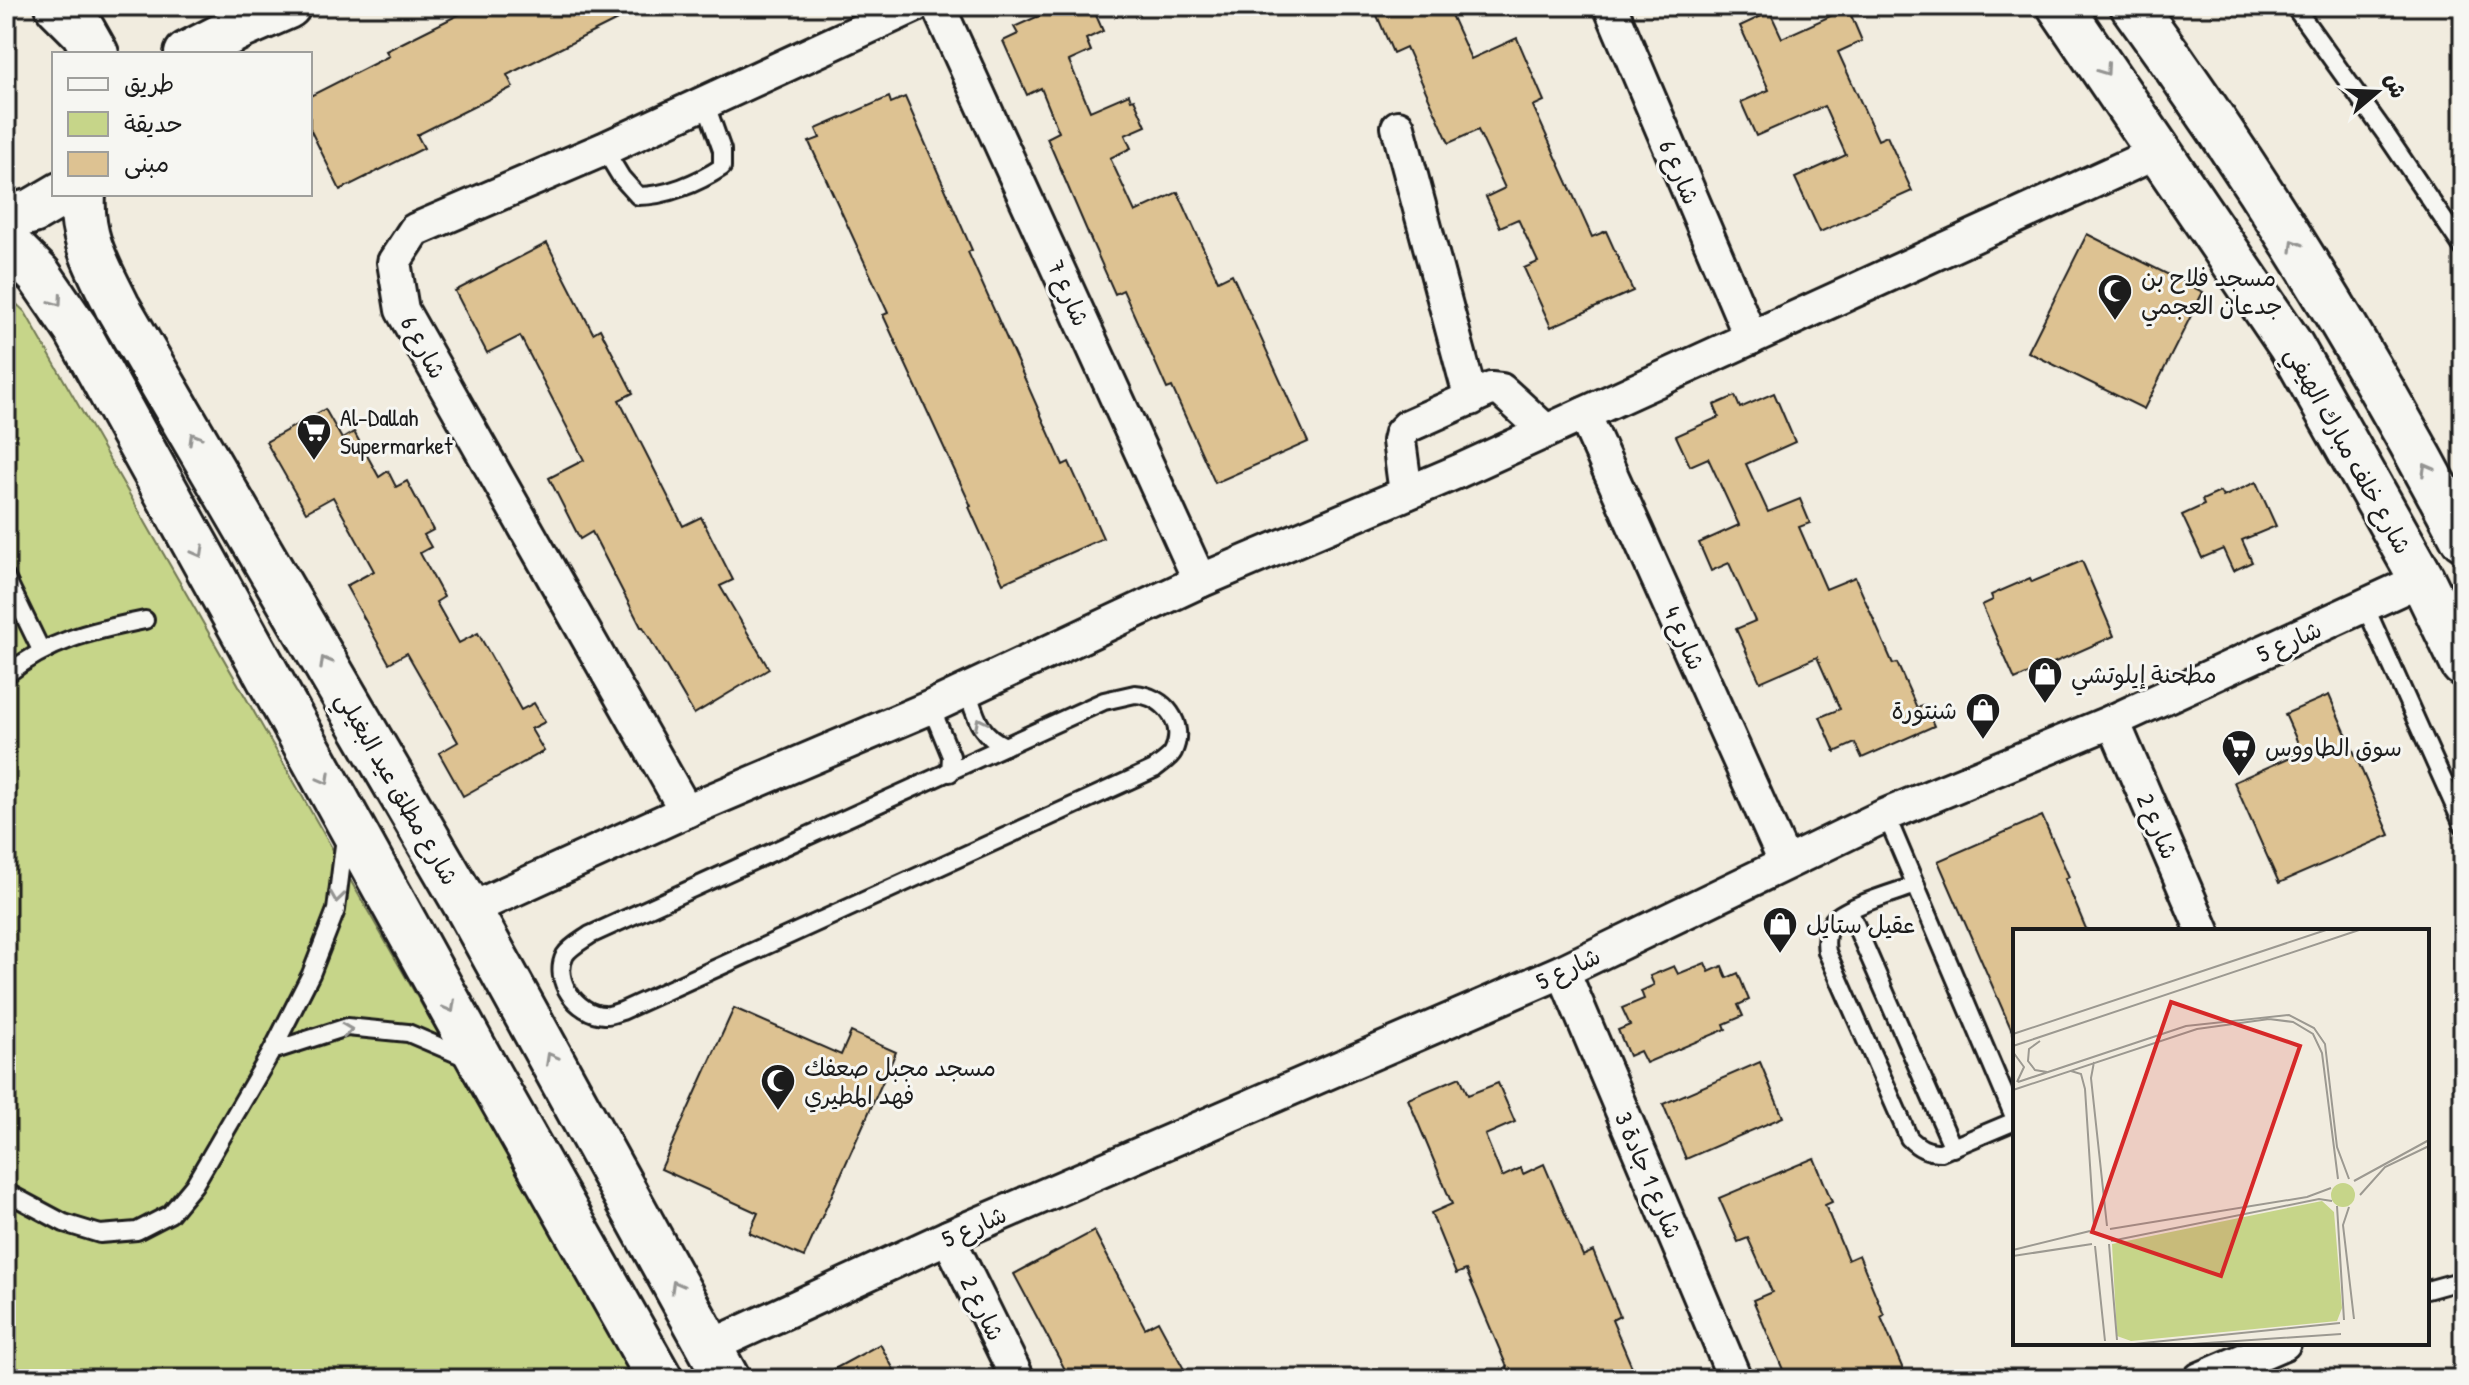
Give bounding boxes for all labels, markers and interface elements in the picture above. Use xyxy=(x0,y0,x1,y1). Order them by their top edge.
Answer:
legend xyxy=(52,52,312,196)
north arrow xyxy=(2337,52,2417,132)
one-way arrow xyxy=(2095,61,2110,75)
text: طريق xyxy=(124,67,174,99)
text: ش xyxy=(2378,69,2414,102)
text: حديقة xyxy=(124,107,183,139)
street label: شارع 6 xyxy=(1650,135,1708,210)
text: مبنى xyxy=(124,147,169,179)
one-way arrow xyxy=(2290,239,2305,254)
street label: شارع 7 xyxy=(1038,255,1098,332)
place label: مسجد فلاح بن جدعان العجمي xyxy=(2141,261,2283,327)
mosque icon: مسجد فلاح بن جدعان العجمي xyxy=(2096,272,2134,322)
one-way arrow xyxy=(47,293,62,307)
street label: شارع 6 xyxy=(392,310,454,385)
street label: شارع خلف مبارك الهيفي xyxy=(2273,341,2419,562)
place label: Al-Dallah Supermarket xyxy=(340,401,453,461)
supermarket icon: Al-Dallah Supermarket xyxy=(295,412,333,462)
one-way arrow xyxy=(188,432,204,446)
one-way arrow xyxy=(2421,463,2436,477)
one-way arrow xyxy=(189,543,205,557)
street label: شارع 4 xyxy=(1655,601,1713,676)
street label: شارع 5 xyxy=(2252,613,2327,671)
shop icon: مطحنة إيلوتشي xyxy=(2026,655,2064,705)
one-way arrow xyxy=(319,656,335,671)
place label: مطحنة إيلوتشي xyxy=(2071,658,2217,696)
street label: شارع مطلق عيد البغيلي xyxy=(324,685,466,894)
shop icon: شنتورة xyxy=(1964,691,2002,741)
place label: شنتورة xyxy=(1891,694,1957,726)
one-way arrow xyxy=(975,717,990,731)
supermarket icon: سوق الطاووس xyxy=(2220,728,2258,778)
place label: سوق الطاووس xyxy=(2265,731,2402,763)
one-way arrow xyxy=(315,771,330,785)
street label: شارع 2 xyxy=(2128,788,2186,865)
one-way arrow xyxy=(329,890,346,904)
shop icon: عقيل ستايل xyxy=(1761,905,1799,955)
place label: عقيل ستايل xyxy=(1806,908,1916,940)
inset map xyxy=(2013,929,2429,1345)
street label: شارع 5 xyxy=(1531,939,1606,999)
one-way arrow xyxy=(440,998,456,1012)
one-way arrow xyxy=(340,1022,353,1039)
place label: مسجد مجبل صعفك فهد المطيري xyxy=(804,1051,996,1113)
one-way arrow xyxy=(545,1052,560,1067)
mosque icon: مسجد مجبل صعفك فهد المطيري xyxy=(759,1062,797,1112)
street label: شارع 1 جادة 3 xyxy=(1606,1107,1690,1244)
street label: شارع 5 xyxy=(937,1198,1012,1256)
street label: شارع 2 xyxy=(952,1270,1012,1347)
one-way arrow xyxy=(670,1280,686,1295)

